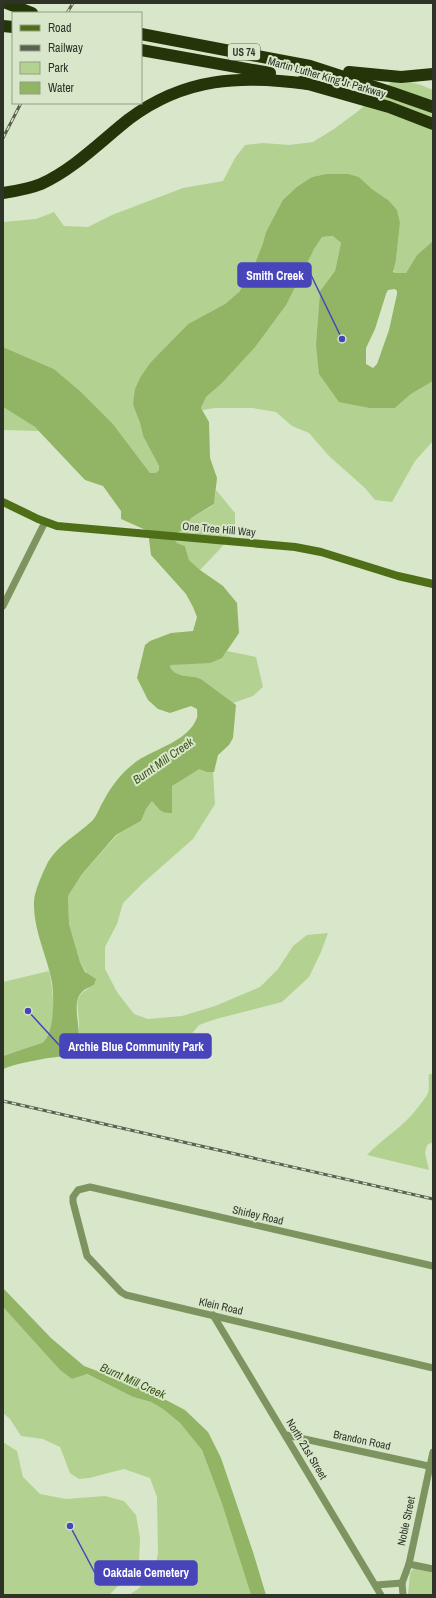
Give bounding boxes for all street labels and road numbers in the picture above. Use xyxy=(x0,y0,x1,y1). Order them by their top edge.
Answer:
road number: US 74 xyxy=(228,44,260,60)
street label: Martin Luther King Jr Parkway xyxy=(267,53,388,101)
street label: One Tree Hill Way xyxy=(182,519,257,539)
street label: Shirley Road xyxy=(231,1202,285,1228)
street label: Klein Road xyxy=(198,1294,244,1318)
street label: North 21st Street xyxy=(283,1416,331,1482)
street label: Brandon Road xyxy=(332,1427,392,1453)
street label: Noble Street xyxy=(394,1495,418,1547)

